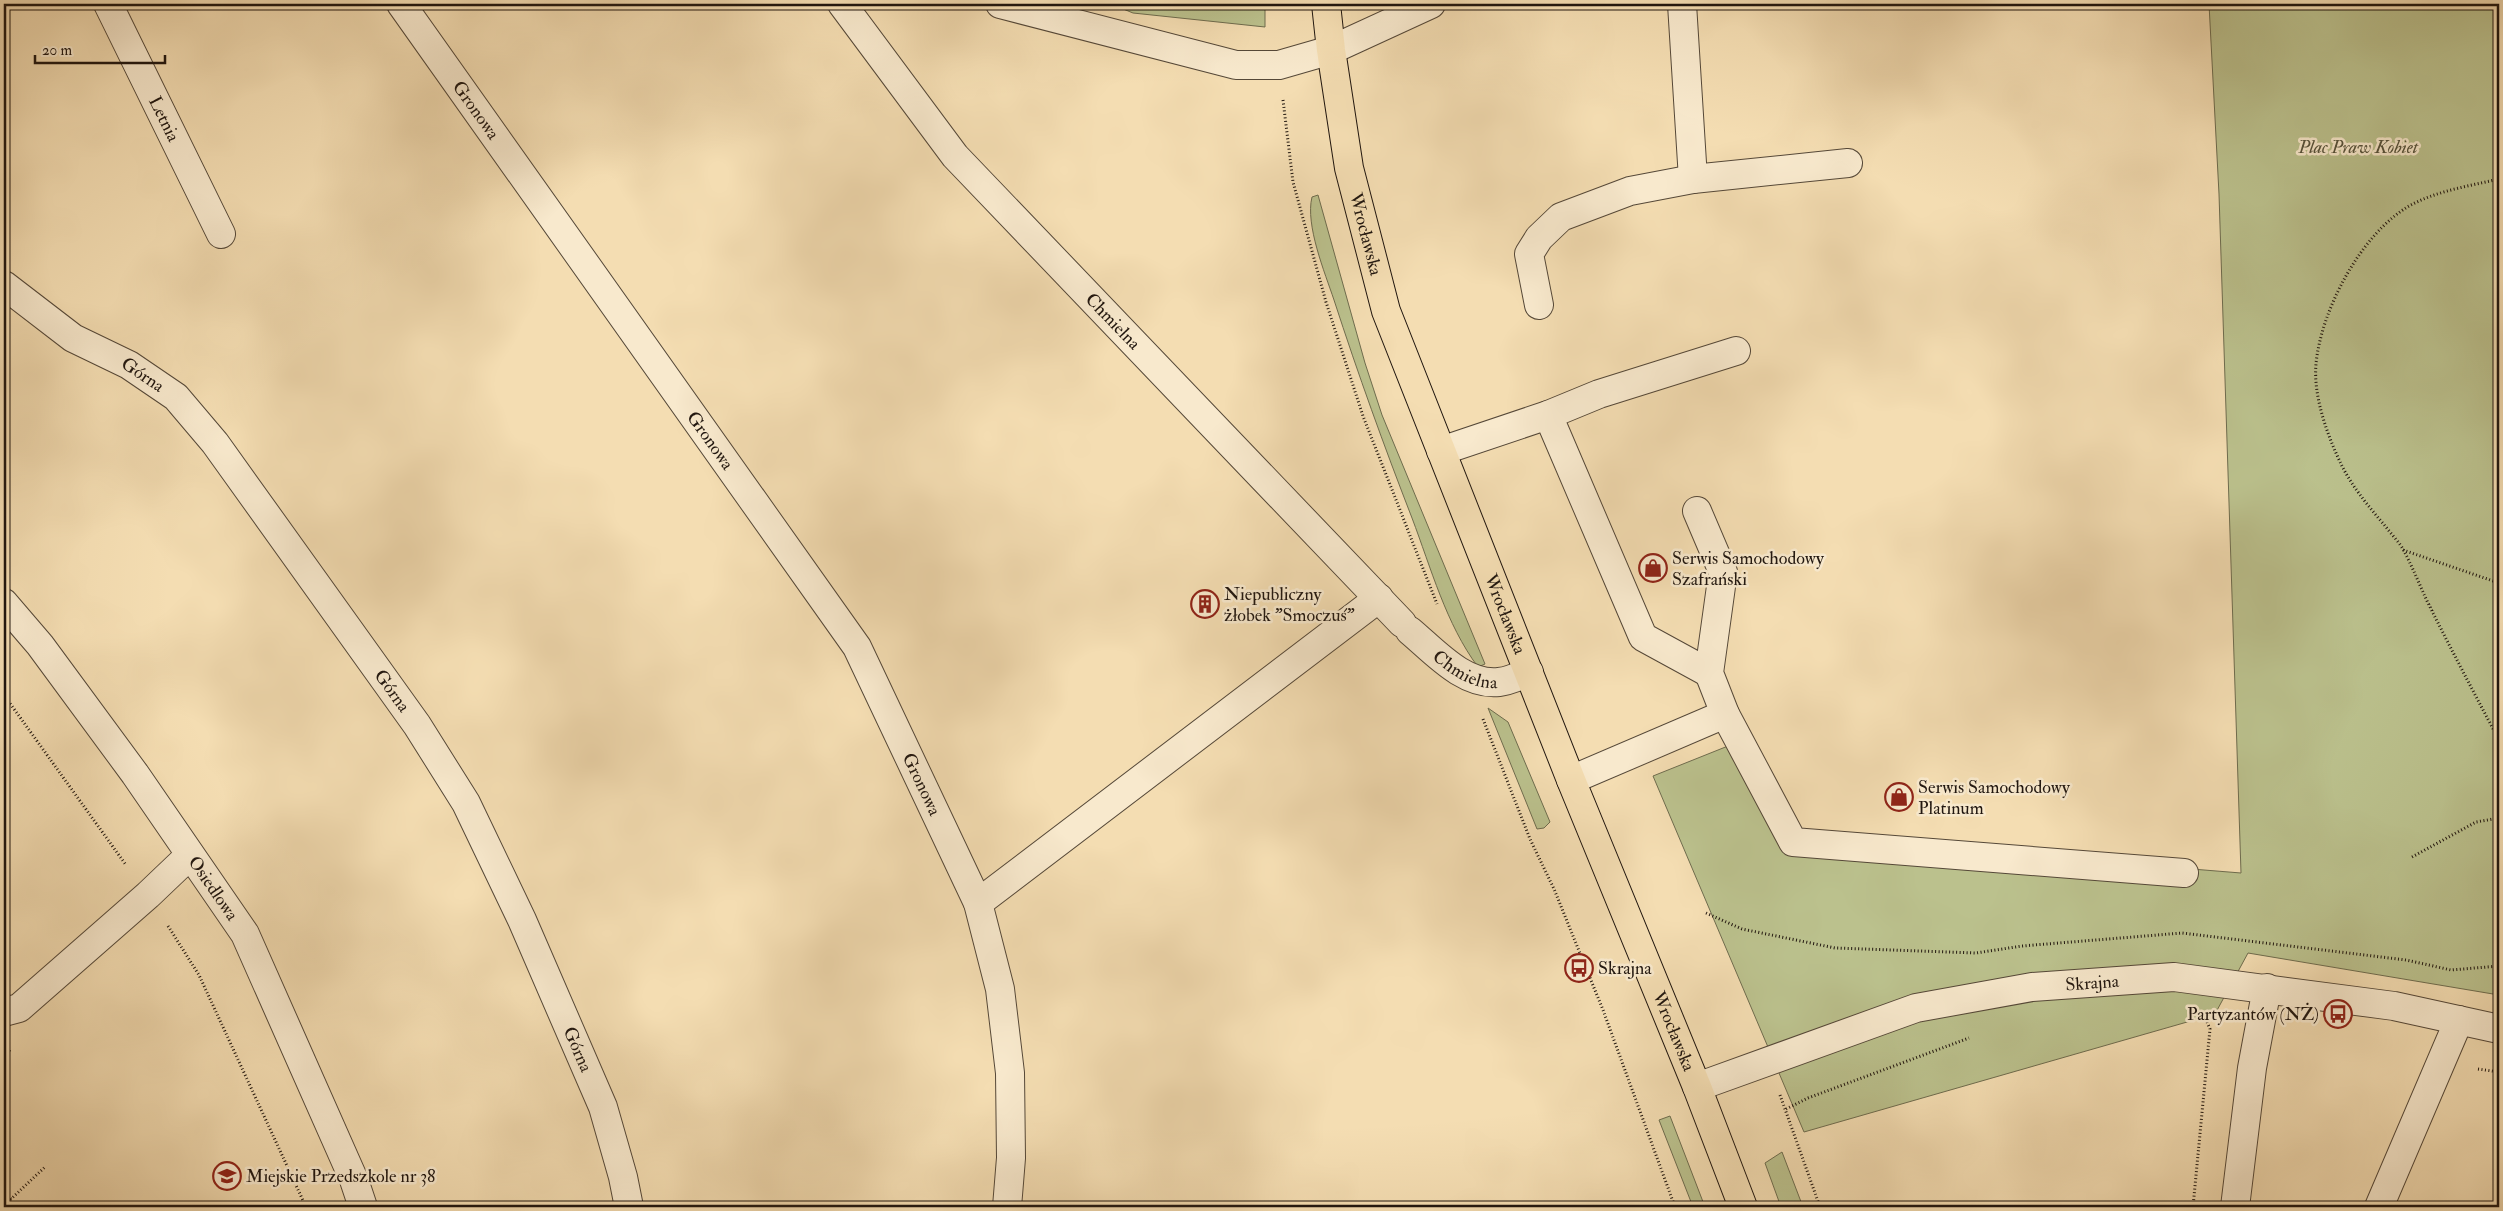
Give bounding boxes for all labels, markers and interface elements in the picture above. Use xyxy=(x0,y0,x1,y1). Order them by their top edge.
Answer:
scale bar xyxy=(35,32,165,64)
text: 20 m xyxy=(42,41,72,60)
street label: Gronowa xyxy=(447,76,505,145)
street label: Letnia xyxy=(143,93,185,146)
park label: Plac Praw Kobiet xyxy=(2297,136,2419,159)
street label: Wrocławska xyxy=(1344,190,1387,279)
street label: Chmielna xyxy=(1080,288,1146,355)
street label: Górna xyxy=(117,352,169,398)
street label: Gronowa xyxy=(681,407,739,475)
place label: Serwis Samochodowy Szafrański xyxy=(1672,547,1825,591)
shop icon: Serwis Samochodowy Szafrański xyxy=(1638,553,1668,583)
street label: Wrocławska xyxy=(1478,570,1531,658)
place label: Niepubliczny żłobek "Smoczuś" xyxy=(1224,583,1355,627)
building icon: Niepubliczny żłobek "Smoczuś" xyxy=(1190,589,1220,619)
street label: Chmielna xyxy=(1428,645,1498,694)
street label: Górna xyxy=(369,665,415,717)
street label: Gronowa xyxy=(897,749,946,820)
place label: Serwis Samochodowy Platinum xyxy=(1918,776,2071,820)
shop icon: Serwis Samochodowy Platinum xyxy=(1884,782,1914,812)
street label: Osiedlowa xyxy=(183,852,244,926)
bus stop icon: Skrajna xyxy=(1564,953,1594,983)
place label: Skrajna xyxy=(1598,957,1652,980)
street label: Skrajna xyxy=(2065,970,2120,997)
street label: Wrocławska xyxy=(1647,987,1700,1075)
bus stop icon: Partyzantów (NŻ) xyxy=(2323,999,2353,1029)
place label: Partyzantów (NŻ) xyxy=(2187,1002,2319,1026)
street label: Górna xyxy=(558,1023,598,1076)
school or university icon: Miejskie Przedszkole nr 38 xyxy=(212,1161,242,1191)
place label: Miejskie Przedszkole nr 38 xyxy=(246,1165,436,1188)

